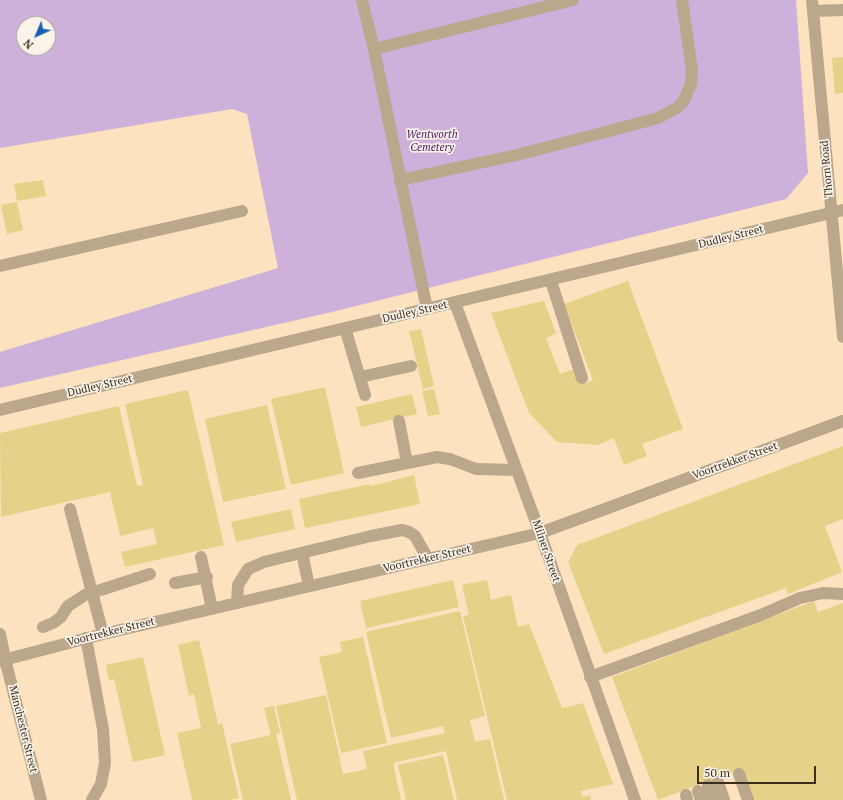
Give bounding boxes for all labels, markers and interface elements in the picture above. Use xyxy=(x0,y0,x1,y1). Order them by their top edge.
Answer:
north arrow xyxy=(16,16,56,56)
text: N xyxy=(20,36,36,52)
park label: Wentworth Cemetery xyxy=(406,128,458,154)
street label: Thorn Road xyxy=(818,140,836,198)
street label: Dudley Street xyxy=(697,223,765,251)
street label: Dudley Street xyxy=(381,298,449,326)
street label: Dudley Street xyxy=(66,372,134,400)
street label: Voortrekker Street xyxy=(691,439,779,483)
street label: Milner Street xyxy=(529,518,563,584)
street label: Voortrekker Street xyxy=(382,542,472,576)
street label: Voortrekker Street xyxy=(66,615,156,649)
street label: Manchester Street xyxy=(6,684,40,774)
scale bar xyxy=(699,758,818,784)
text: 50 m xyxy=(704,765,730,780)

